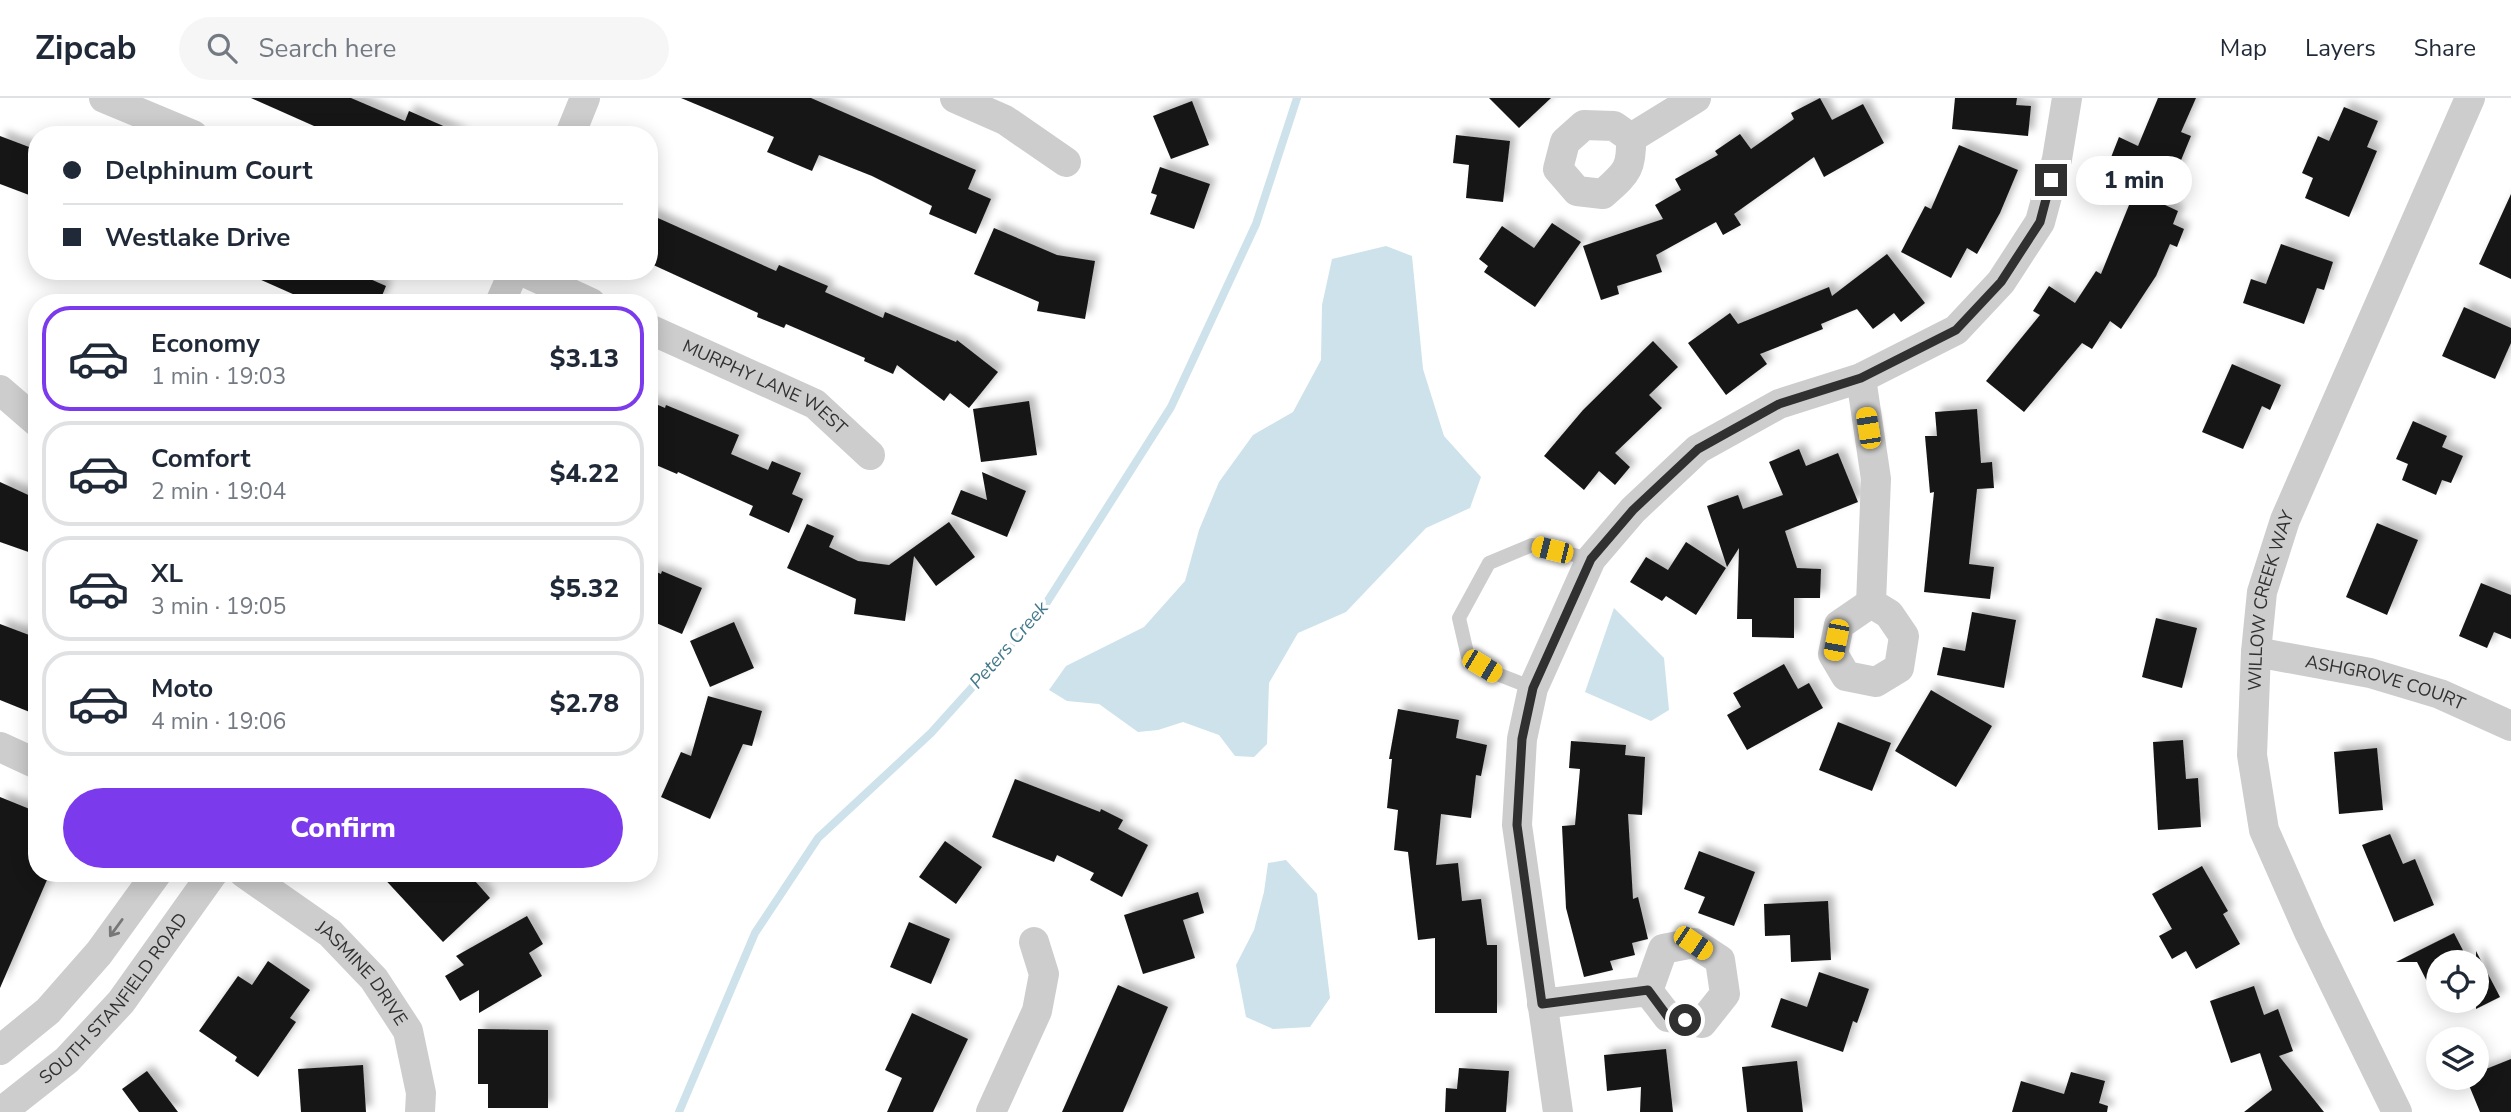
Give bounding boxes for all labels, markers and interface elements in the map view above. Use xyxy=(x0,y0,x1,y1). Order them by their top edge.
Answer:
search box xyxy=(179,17,669,80)
text: Zipcab xyxy=(35,26,137,71)
icon: search xyxy=(203,29,241,67)
text: Search here xyxy=(259,31,396,66)
text: Map xyxy=(2220,32,2267,64)
text: Layers xyxy=(2305,32,2376,64)
text: Share xyxy=(2414,32,2476,64)
text: Delphinum Court xyxy=(105,153,312,188)
callout: 1 min xyxy=(2076,155,2191,204)
route end xyxy=(2035,164,2067,196)
text: 1 min xyxy=(2104,165,2164,196)
text: Westlake Drive xyxy=(105,220,290,255)
text: Economy xyxy=(151,326,260,361)
icon: car xyxy=(67,327,130,390)
street label: MURPHY LANE WEST xyxy=(679,334,852,440)
text: $3.13 xyxy=(550,341,619,376)
text: 1 min · 19:03 xyxy=(151,361,286,392)
car xyxy=(1855,406,1882,450)
text: Comfort xyxy=(151,441,251,476)
icon: car xyxy=(67,442,130,505)
text: $4.22 xyxy=(550,456,619,491)
text: 2 min · 19:04 xyxy=(151,476,286,507)
street label: WILLOW CREEK WAY xyxy=(2243,507,2300,691)
car xyxy=(1530,535,1575,565)
text: XL xyxy=(151,556,183,591)
icon: car xyxy=(67,557,130,620)
text: $5.32 xyxy=(550,571,619,606)
text: 3 min · 19:05 xyxy=(151,591,286,622)
water label: Peters Creek xyxy=(964,595,1055,694)
car xyxy=(1822,617,1851,663)
car xyxy=(1459,646,1506,686)
street label: ASHGROVE COURT xyxy=(2303,649,2469,716)
text: Moto xyxy=(151,671,213,706)
icon: car xyxy=(67,672,130,735)
text: $2.78 xyxy=(550,686,619,721)
text: 4 min · 19:06 xyxy=(151,706,286,737)
button: Confirm xyxy=(63,788,623,868)
street label: SOUTH STANFIELD ROAD xyxy=(34,908,193,1089)
street label: JASMINE DRIVE xyxy=(310,914,413,1030)
one-way arrow xyxy=(109,919,124,937)
car xyxy=(1670,923,1717,963)
map controls xyxy=(2426,950,2489,1090)
button: locate xyxy=(2426,950,2489,1013)
route start xyxy=(1669,1004,1701,1036)
button: layers xyxy=(2426,1027,2489,1090)

